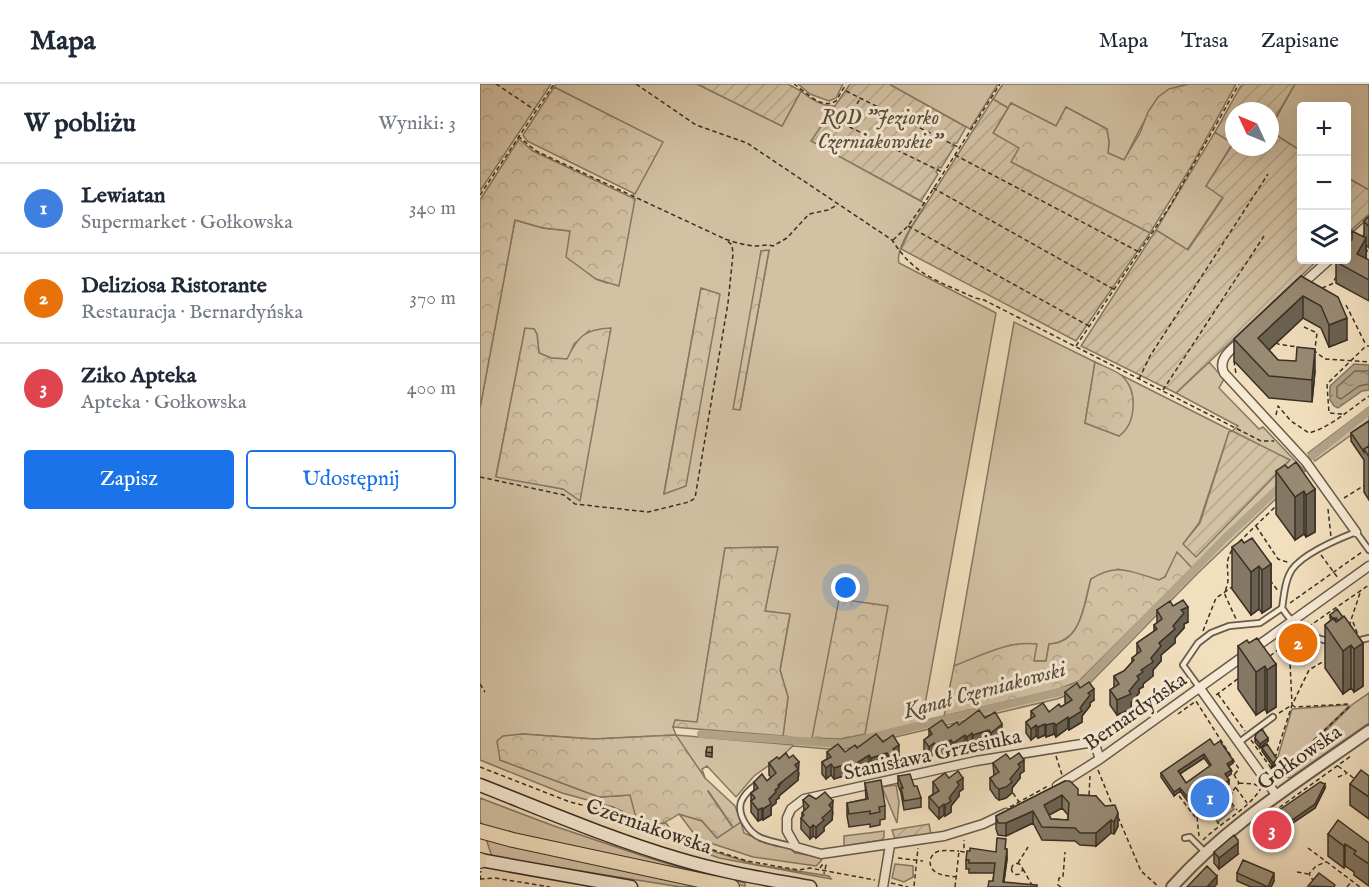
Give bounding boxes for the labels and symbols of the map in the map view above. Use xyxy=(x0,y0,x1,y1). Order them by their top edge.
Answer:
north arrow xyxy=(1225,102,1279,156)
park label: ROD "Jeziorko Czerniakowskie" xyxy=(818,105,945,156)
your location xyxy=(831,573,860,602)
pin: 2 xyxy=(1278,620,1318,666)
water label: Kanał Czerniakowski xyxy=(899,655,1070,726)
street label: Bernardyńska xyxy=(1079,666,1193,758)
street label: Gołkowska xyxy=(1252,719,1348,797)
street label: Stanisława Grzesiuka xyxy=(841,723,1025,787)
pin: 1 xyxy=(1190,776,1230,820)
street label: Czerniakowska xyxy=(582,793,716,862)
pin: 3 xyxy=(1252,808,1292,852)

